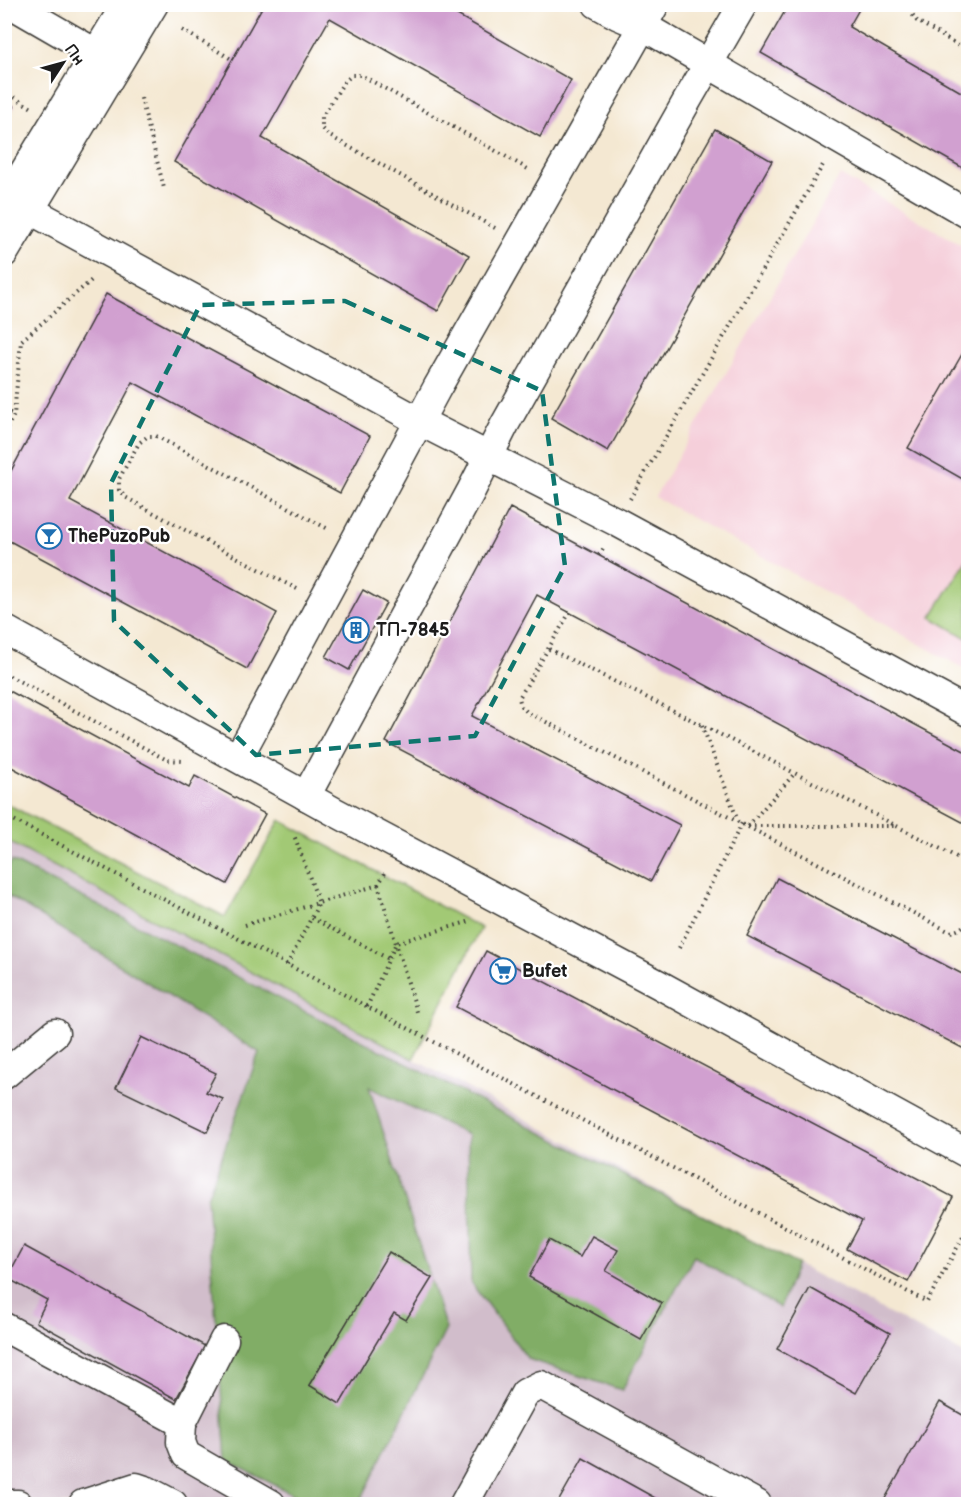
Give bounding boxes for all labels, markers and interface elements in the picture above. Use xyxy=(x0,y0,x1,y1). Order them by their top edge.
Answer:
north arrow xyxy=(33,33,93,93)
text: Пн xyxy=(60,41,88,69)
bar icon: ThePuzoPub xyxy=(34,521,64,551)
place label: ThePuzoPub xyxy=(68,526,171,547)
building icon: ТП-7845 xyxy=(341,615,371,645)
place label: ТП-7845 xyxy=(376,620,449,641)
supermarket icon: Bufet xyxy=(488,956,518,986)
place label: Bufet xyxy=(522,961,567,982)

